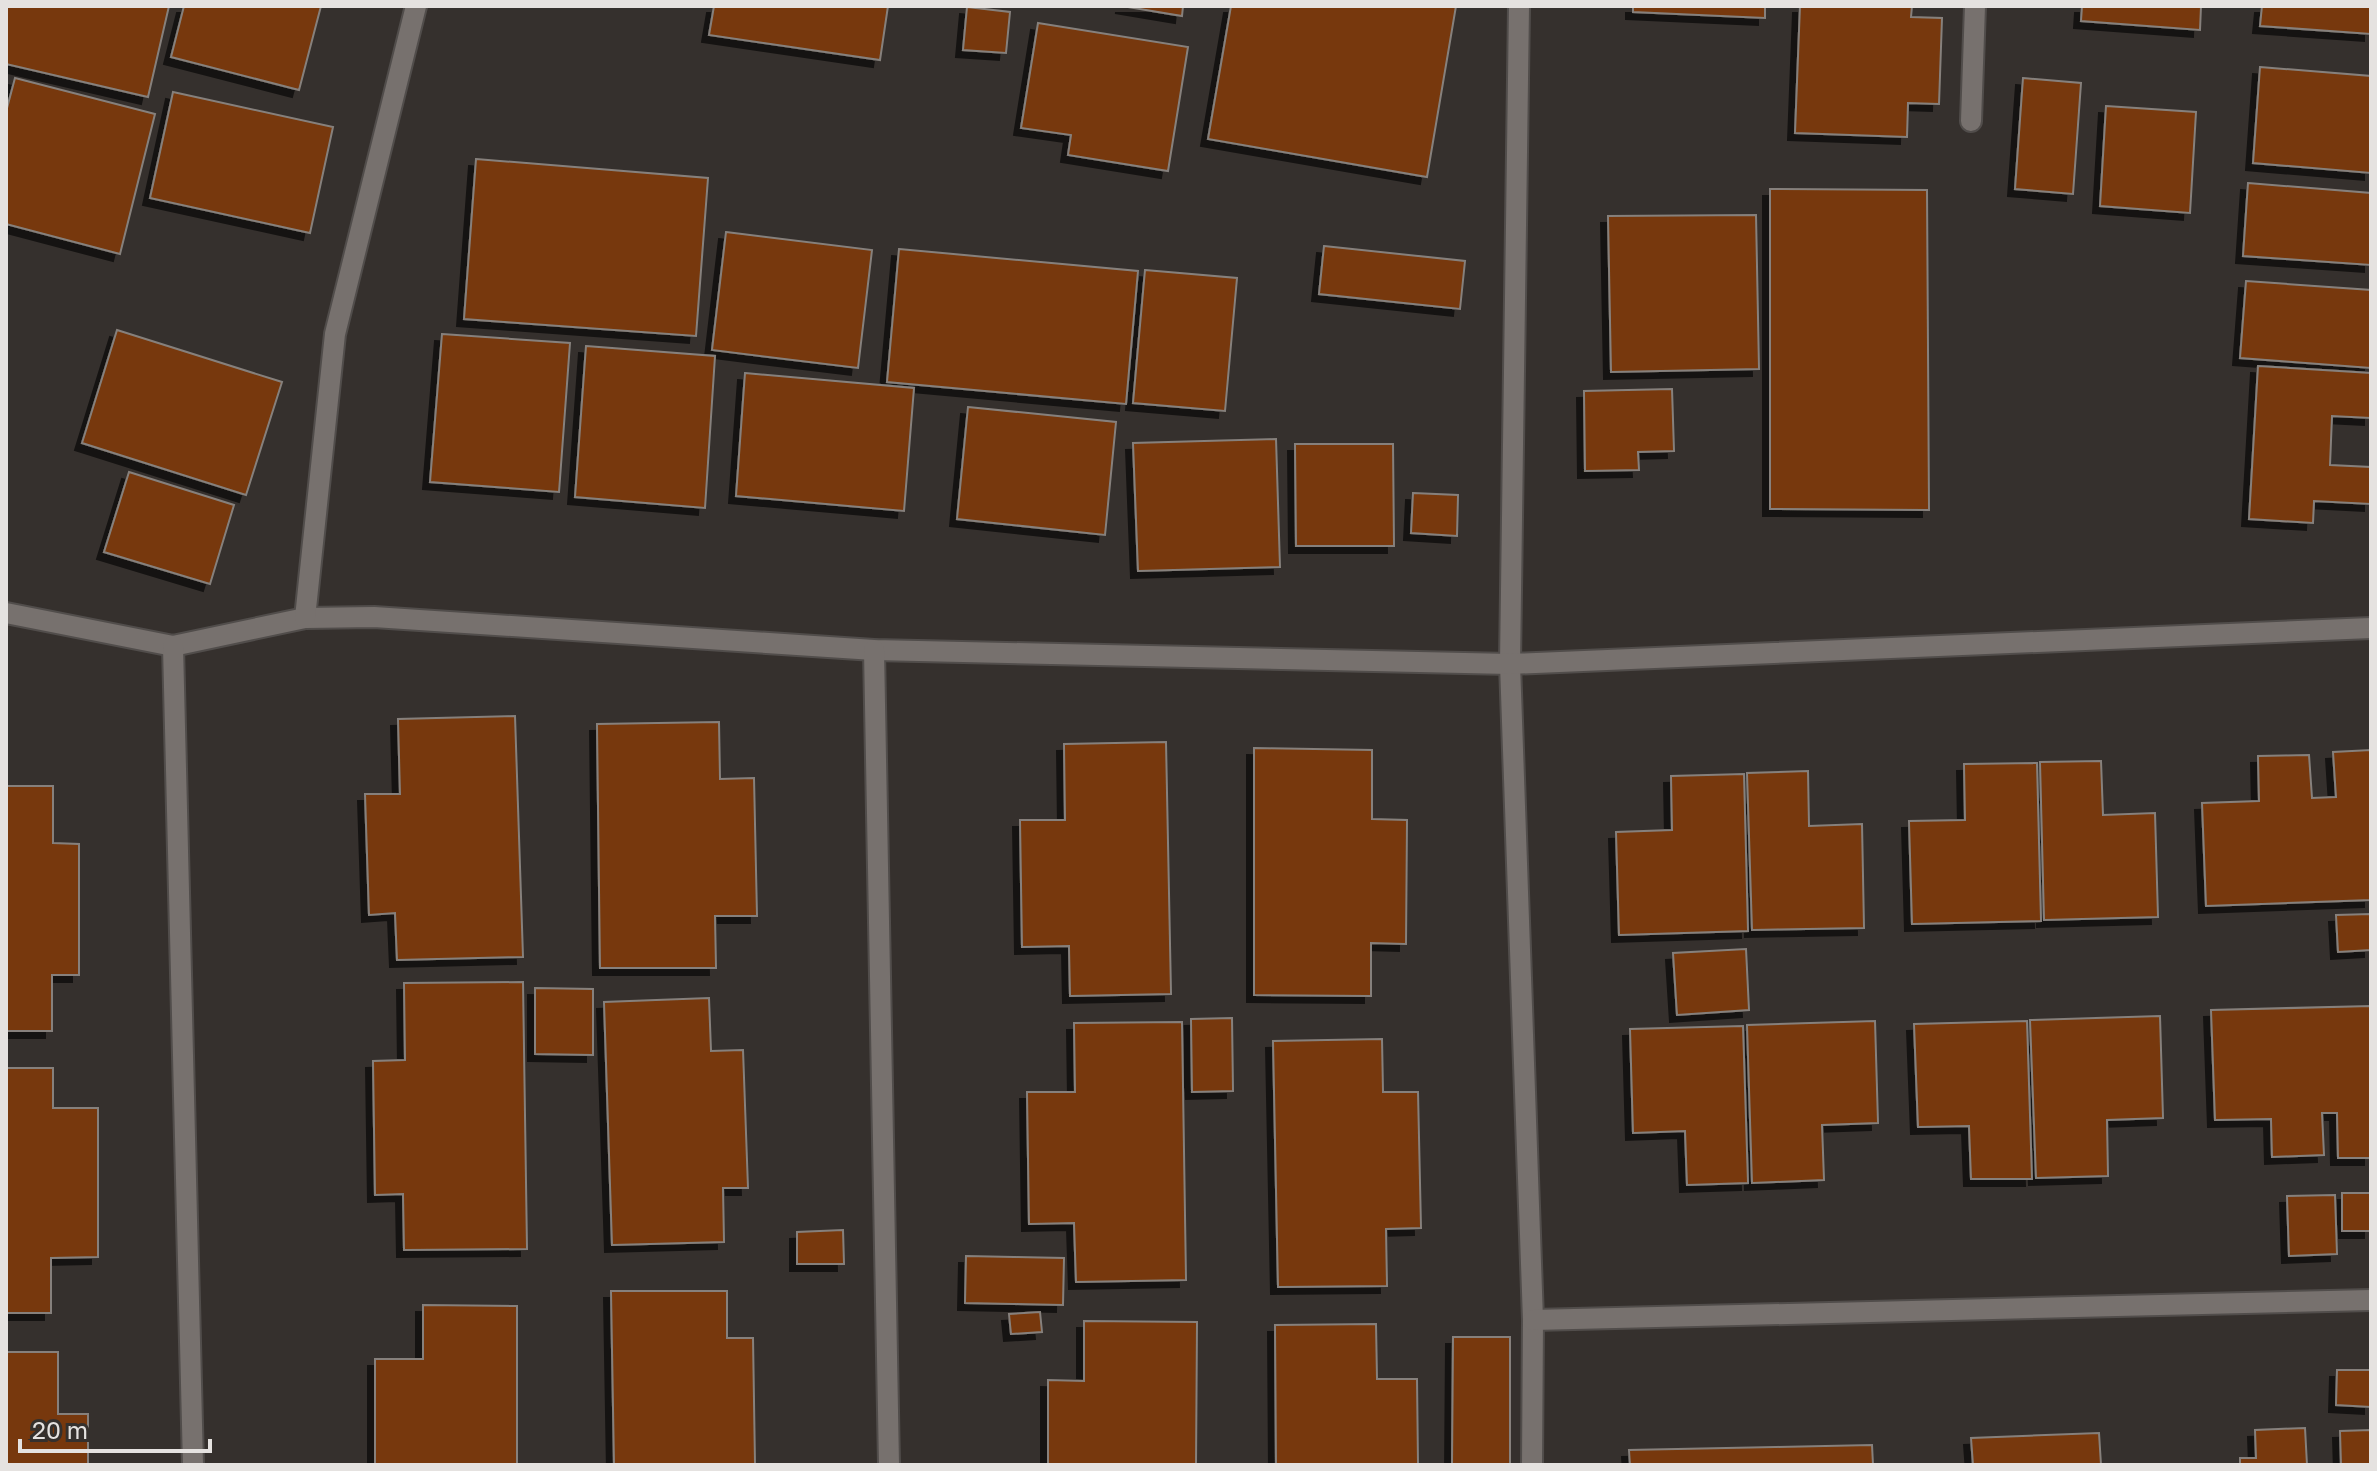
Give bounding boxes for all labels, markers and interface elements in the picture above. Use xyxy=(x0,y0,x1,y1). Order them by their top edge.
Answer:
scale bar xyxy=(20,1403,210,1453)
text: 20 m xyxy=(32,1415,88,1444)

